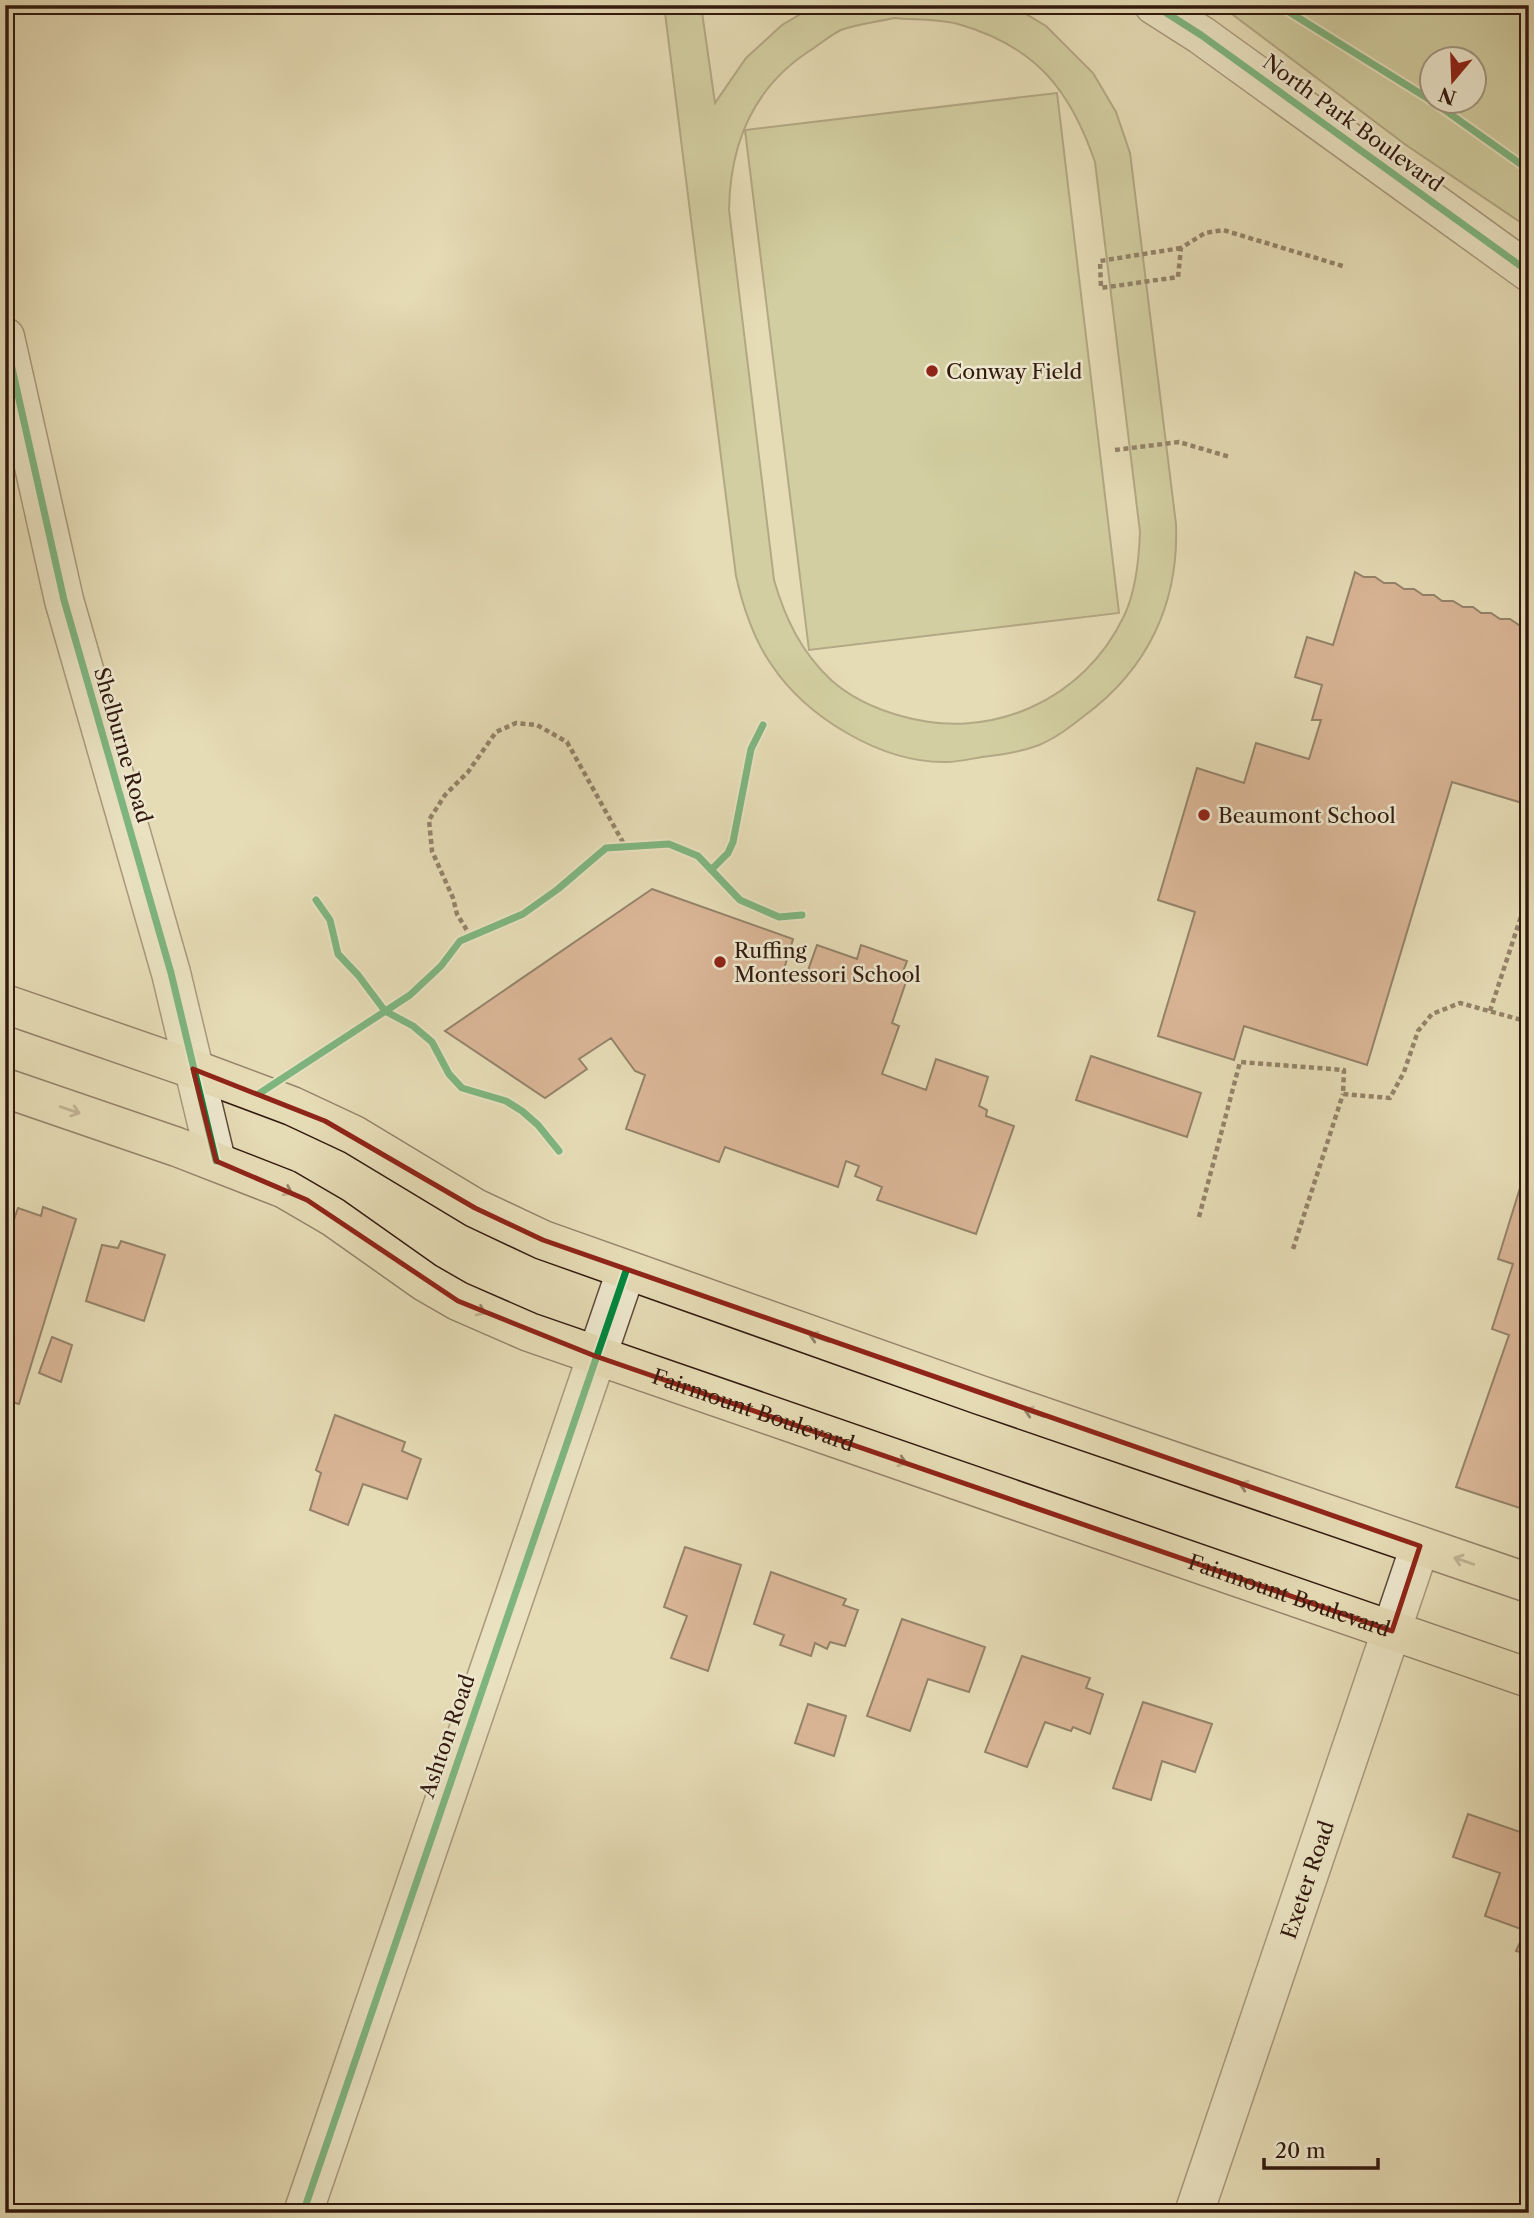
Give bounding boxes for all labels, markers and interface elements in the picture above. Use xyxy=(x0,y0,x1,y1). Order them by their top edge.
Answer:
north arrow xyxy=(1418,46,1488,116)
street label: North Park Boulevard xyxy=(1258,49,1448,197)
place label: Conway Field xyxy=(946,359,1083,384)
marker: Conway Field xyxy=(924,363,940,379)
street label: Shelburne Road xyxy=(89,664,157,826)
place label: Beaumont School xyxy=(1218,803,1396,828)
marker: Beaumont School xyxy=(1196,807,1212,823)
place label: Ruffing Montessori School xyxy=(734,938,921,987)
marker: Ruffing Montessori School xyxy=(712,954,728,970)
one-way arrow xyxy=(58,1105,80,1117)
one-way arrow xyxy=(272,1182,293,1196)
one-way arrow xyxy=(465,1303,486,1316)
one-way arrow xyxy=(809,1331,831,1343)
street label: Fairmount Boulevard xyxy=(649,1363,858,1456)
one-way arrow xyxy=(1023,1406,1045,1419)
one-way arrow xyxy=(886,1455,908,1467)
one-way arrow xyxy=(1239,1480,1261,1492)
street label: Fairmount Boulevard xyxy=(1185,1549,1394,1642)
one-way arrow xyxy=(1454,1554,1476,1566)
street label: Ashton Road xyxy=(414,1671,480,1802)
street label: Exeter Road xyxy=(1275,1817,1339,1942)
scale bar xyxy=(1264,2127,1378,2171)
text: 20 m xyxy=(1275,2138,1326,2163)

